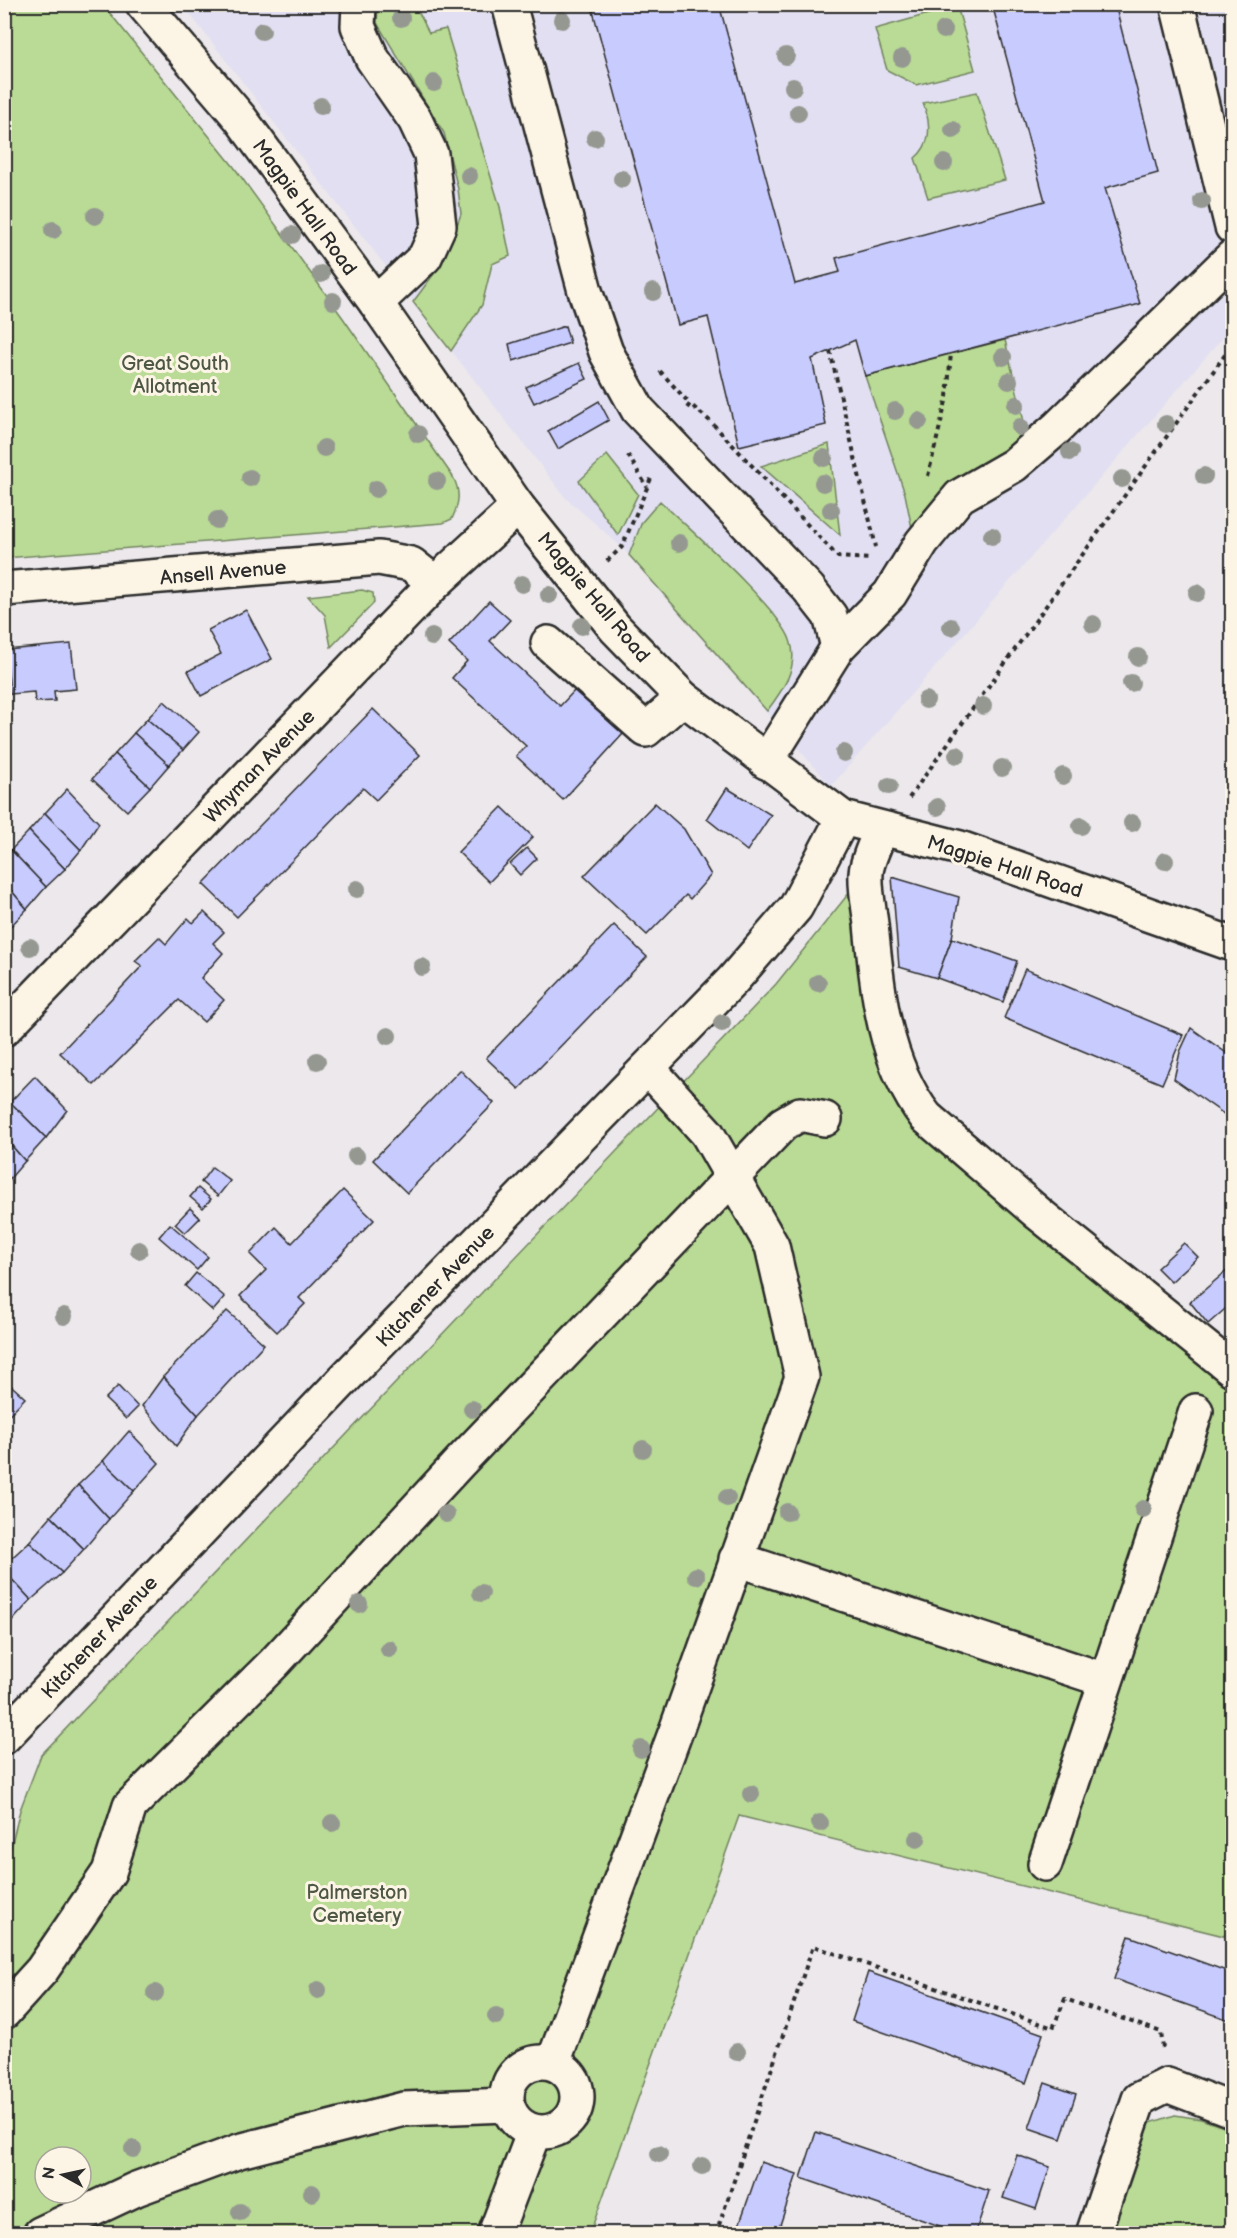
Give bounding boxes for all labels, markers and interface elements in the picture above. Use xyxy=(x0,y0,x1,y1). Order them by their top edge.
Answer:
street label: Magpie Hall Road xyxy=(247,135,362,280)
park label: Great South Allotment xyxy=(121,352,229,399)
street label: Magpie Hall Road xyxy=(532,528,655,668)
street label: Ansell Avenue xyxy=(159,556,287,590)
street label: Whyman Avenue xyxy=(199,705,320,829)
street label: Magpie Hall Road xyxy=(924,830,1086,903)
street label: Kitchener Avenue xyxy=(372,1221,500,1352)
street label: Kitchener Avenue xyxy=(37,1571,163,1704)
park label: Palmerston Cemetery xyxy=(306,1881,408,1928)
north arrow xyxy=(33,2145,93,2205)
text: N xyxy=(39,2166,60,2180)

